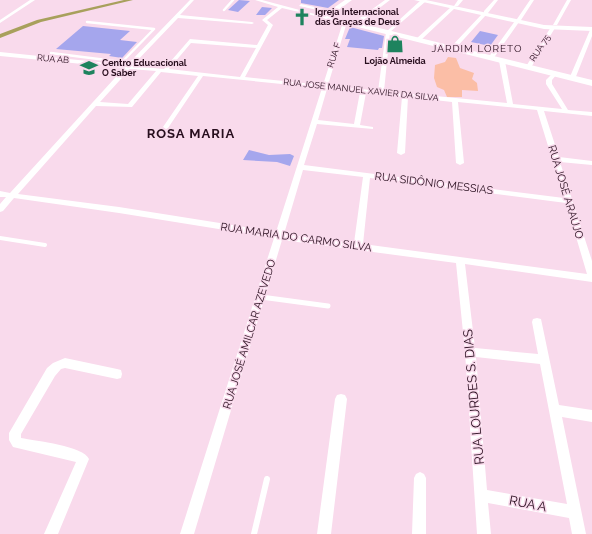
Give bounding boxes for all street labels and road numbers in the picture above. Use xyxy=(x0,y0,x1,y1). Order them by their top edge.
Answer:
street label: RUA 75 xyxy=(528,33,552,63)
street label: RUA F xyxy=(325,41,343,69)
street label: RUA AB xyxy=(36,53,70,65)
street label: RUA JOSE MANUEL XAVIER DA SILVA xyxy=(283,77,439,103)
street label: RUA JOSÉ ARAÚJO xyxy=(545,143,587,241)
street label: RUA SIDÔNIO MESSIAS xyxy=(374,169,494,197)
street label: RUA MARIA DO CARMO SILVA xyxy=(219,220,373,255)
street label: RUA JOSÉ AMILCAR AZEVEDO xyxy=(220,257,278,411)
street label: RUA LOURDES S. DIAS xyxy=(460,328,487,465)
street label: RUA A xyxy=(508,493,548,515)

